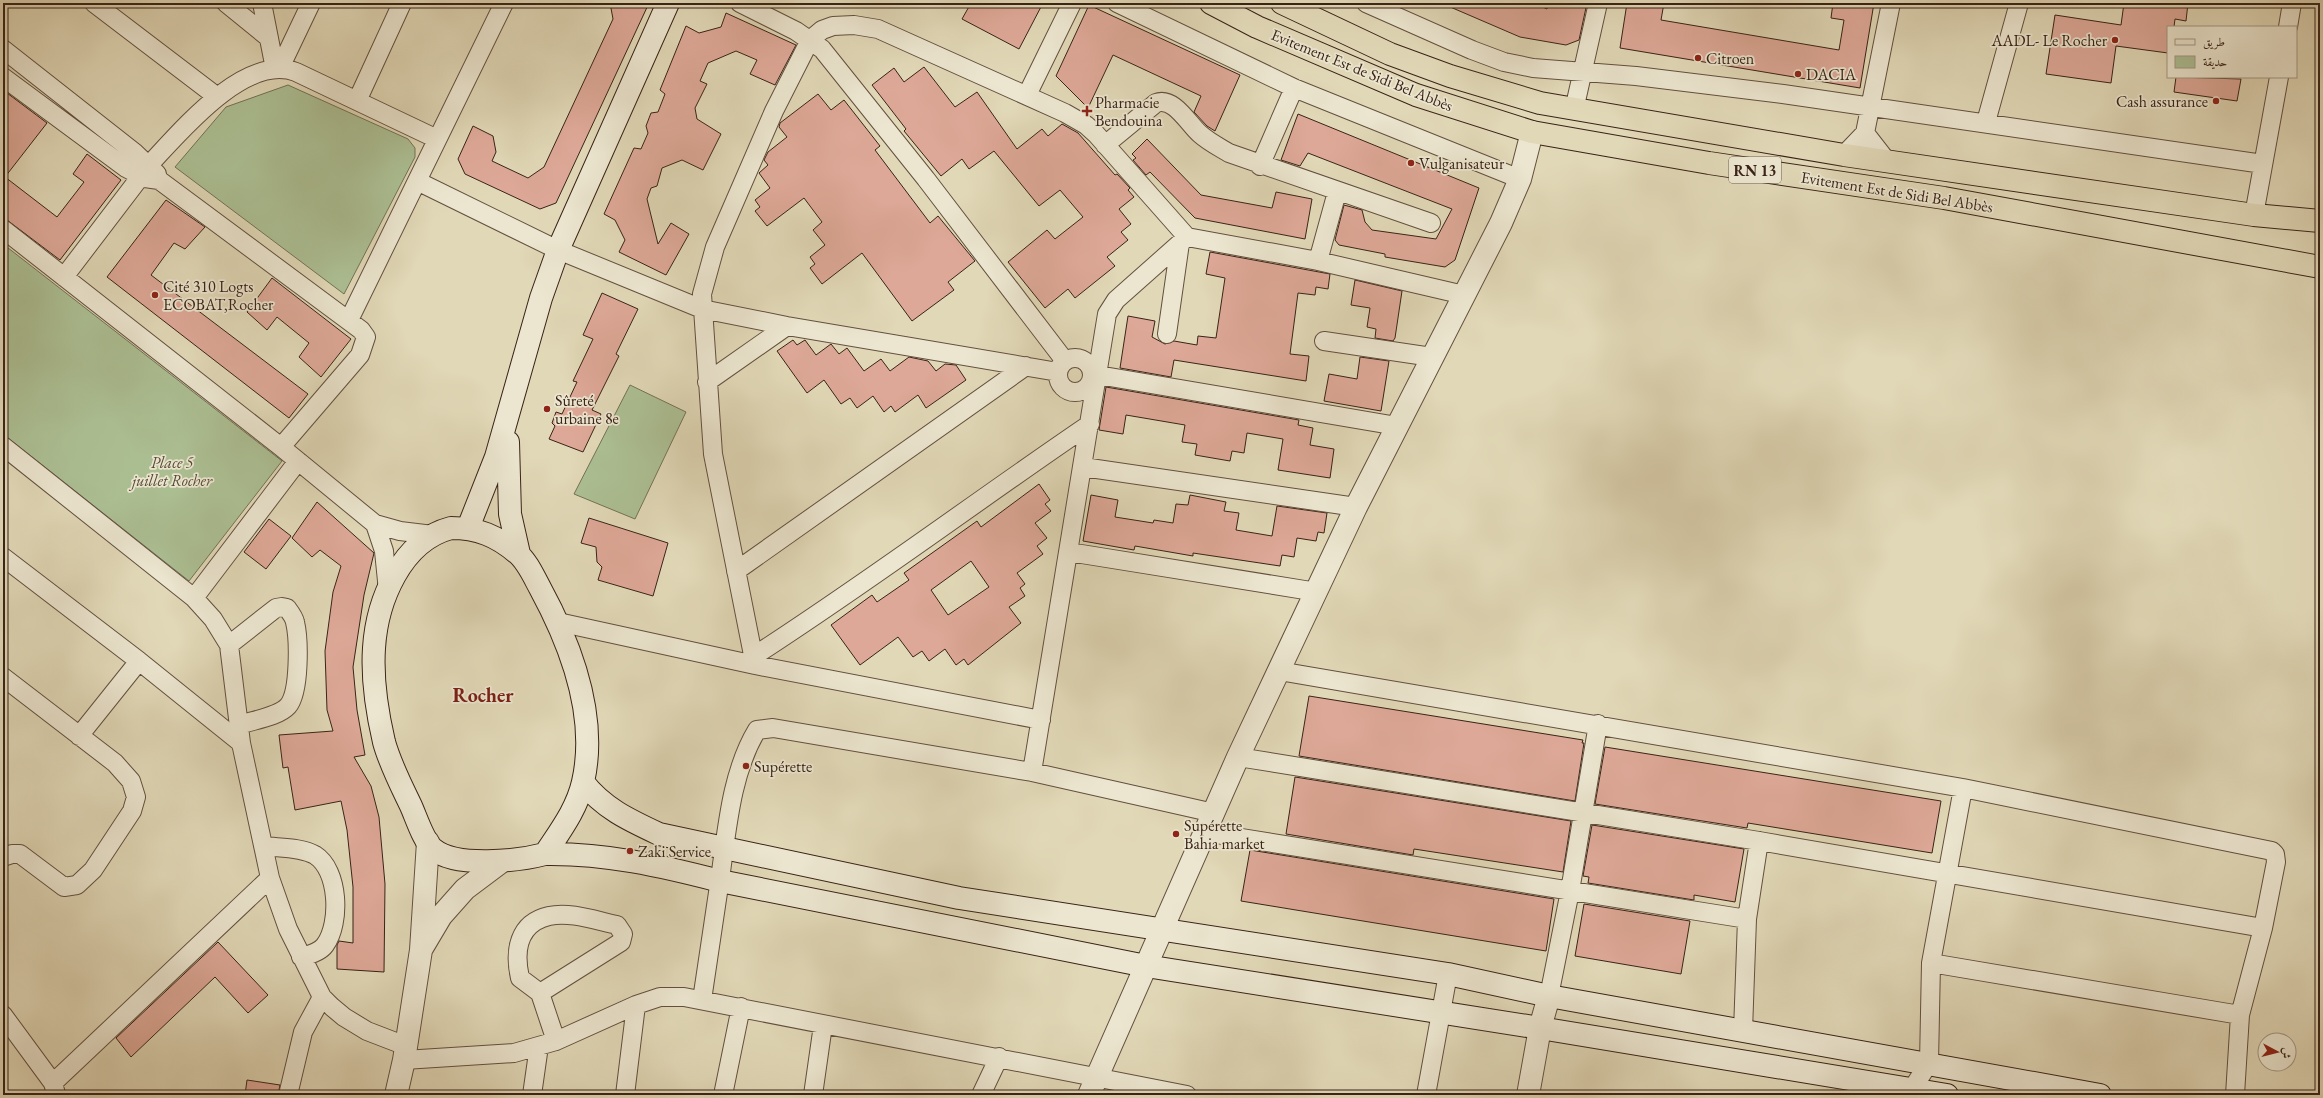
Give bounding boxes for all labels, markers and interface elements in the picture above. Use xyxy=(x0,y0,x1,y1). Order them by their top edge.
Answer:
street label: Evitement Est de Sidi Bel Abbès xyxy=(1268,24,1456,116)
legend xyxy=(2167,26,2297,78)
place label: AADL- Le Rocher xyxy=(1990,30,2108,51)
text: طريق xyxy=(2203,34,2225,50)
marker: AADL- Le Rocher xyxy=(2110,35,2120,45)
place label: Citroen xyxy=(1706,48,1755,69)
marker: Citroen xyxy=(1693,53,1703,63)
text: حديقة xyxy=(2203,54,2227,70)
place label: DACIA xyxy=(1806,64,1857,85)
marker: DACIA xyxy=(1793,69,1803,79)
place label: Cash assurance xyxy=(2116,91,2208,112)
place label: Pharmacie Bendouina xyxy=(1095,92,1163,131)
marker: Cash assurance xyxy=(2211,96,2221,106)
marker: Pharmacie Bendouina xyxy=(1082,106,1092,116)
place label: Vulganisateur xyxy=(1419,153,1505,174)
road number: RN 13 xyxy=(1729,157,1781,183)
marker: Vulganisateur xyxy=(1406,158,1416,168)
street label: Evitement Est de Sidi Bel Abbès xyxy=(1799,166,1995,218)
place label: Cité 310 Logts ECOBAT,Rocher xyxy=(163,276,274,315)
marker: Cité 310 Logts ECOBAT,Rocher xyxy=(150,290,160,300)
place label: Sûreté urbaine 8e xyxy=(555,390,619,429)
marker: Sûreté urbaine 8e xyxy=(542,404,552,414)
park label: Place 5 juillet Rocher xyxy=(128,452,213,491)
district label: Rocher xyxy=(452,682,514,708)
place label: Supérette xyxy=(754,756,812,777)
marker: Supérette xyxy=(741,761,751,771)
place label: Supérette Bahia market xyxy=(1184,815,1264,854)
marker: Supérette Bahia market xyxy=(1171,829,1181,839)
place label: Zaki Service xyxy=(638,841,711,862)
marker: Zaki Service xyxy=(625,846,635,856)
north arrow xyxy=(2257,1032,2297,1072)
text: ش xyxy=(2279,1047,2295,1060)

